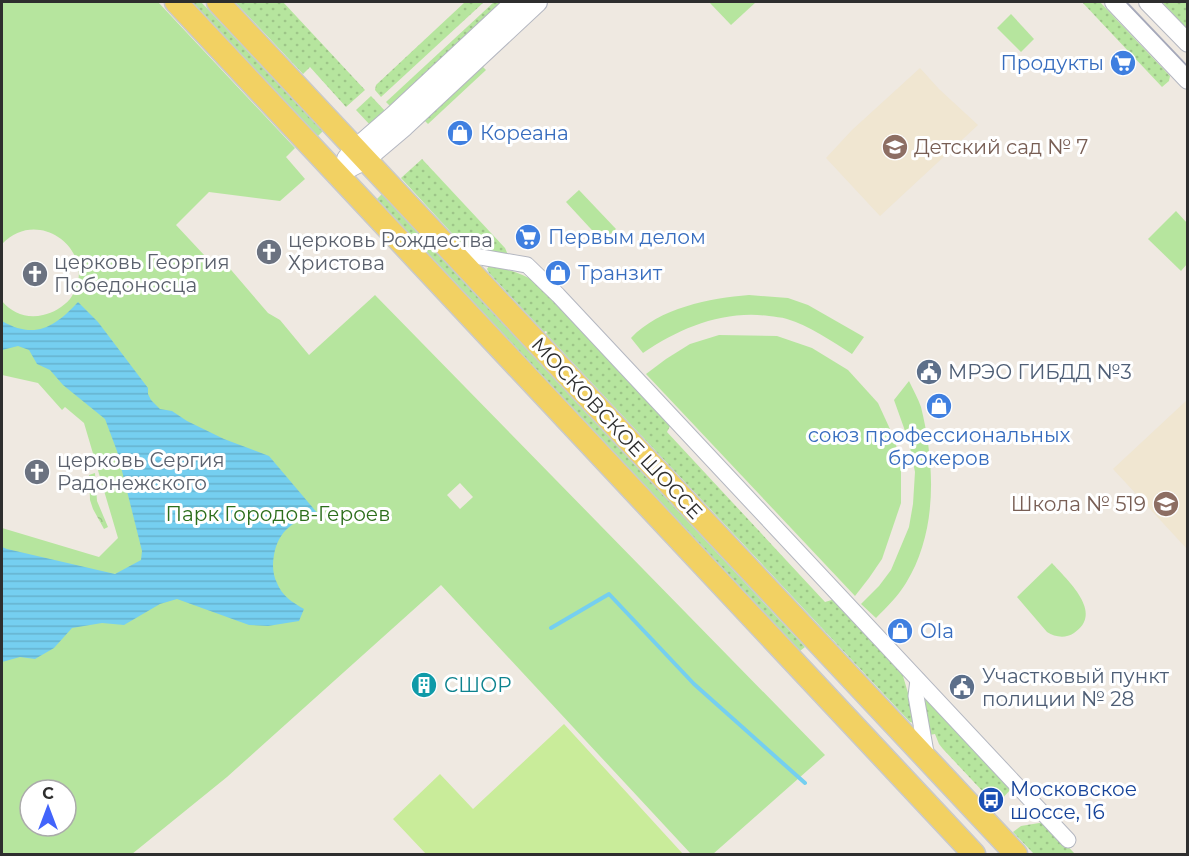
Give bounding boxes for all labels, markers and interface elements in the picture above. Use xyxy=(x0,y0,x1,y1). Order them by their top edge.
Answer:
supermarket icon: Продукты xyxy=(1108,48,1138,78)
place label: Продукты xyxy=(1000,51,1104,75)
shop icon: Кореана xyxy=(445,118,475,148)
place label: Кореана xyxy=(480,121,569,145)
school or university icon: Детский сад № 7 xyxy=(880,132,910,162)
place label: Детский сад № 7 xyxy=(914,135,1088,159)
supermarket icon: Первым делом xyxy=(513,222,543,252)
place label: Первым делом xyxy=(548,225,706,249)
place label: церковь Рождества Христова xyxy=(288,228,493,275)
church icon: церковь Рождества Христова xyxy=(254,237,284,267)
place label: церковь Георгия Победоносца xyxy=(54,250,230,297)
shop icon: Транзит xyxy=(543,258,573,288)
church icon: церковь Георгия Победоносца xyxy=(20,259,50,289)
place label: Транзит xyxy=(578,261,663,285)
street label: МОСКОВСКОЕ ШОССЕ xyxy=(527,332,707,524)
public building icon: МРЭО ГИБДД №3 xyxy=(914,357,944,387)
place label: МРЭО ГИБДД №3 xyxy=(948,360,1132,384)
shop icon: союз профессиональных брокеров xyxy=(924,391,954,421)
place label: союз профессиональных брокеров xyxy=(808,423,1071,470)
place label: церковь Сергия Радонежского xyxy=(57,448,225,495)
church icon: церковь Сергия Радонежского xyxy=(22,457,52,487)
school or university icon: Школа № 519 xyxy=(1151,489,1181,519)
place label: Школа № 519 xyxy=(1011,492,1146,516)
park label: Парк Городов-Героев xyxy=(166,502,390,526)
shop icon: Ola xyxy=(885,616,915,646)
place label: Ola xyxy=(920,619,954,643)
place label: Участковый пункт полиции № 28 xyxy=(982,664,1170,711)
building icon: СШОР xyxy=(409,670,439,700)
public building icon: Участковый пункт полиции № 28 xyxy=(947,672,977,702)
place label: СШОР xyxy=(444,673,511,697)
place label: Московское шоссе, 16 xyxy=(1010,777,1137,824)
north arrow xyxy=(18,778,78,838)
text: С xyxy=(42,784,54,803)
bus stop icon: Московское шоссе, 16 xyxy=(976,785,1006,815)

